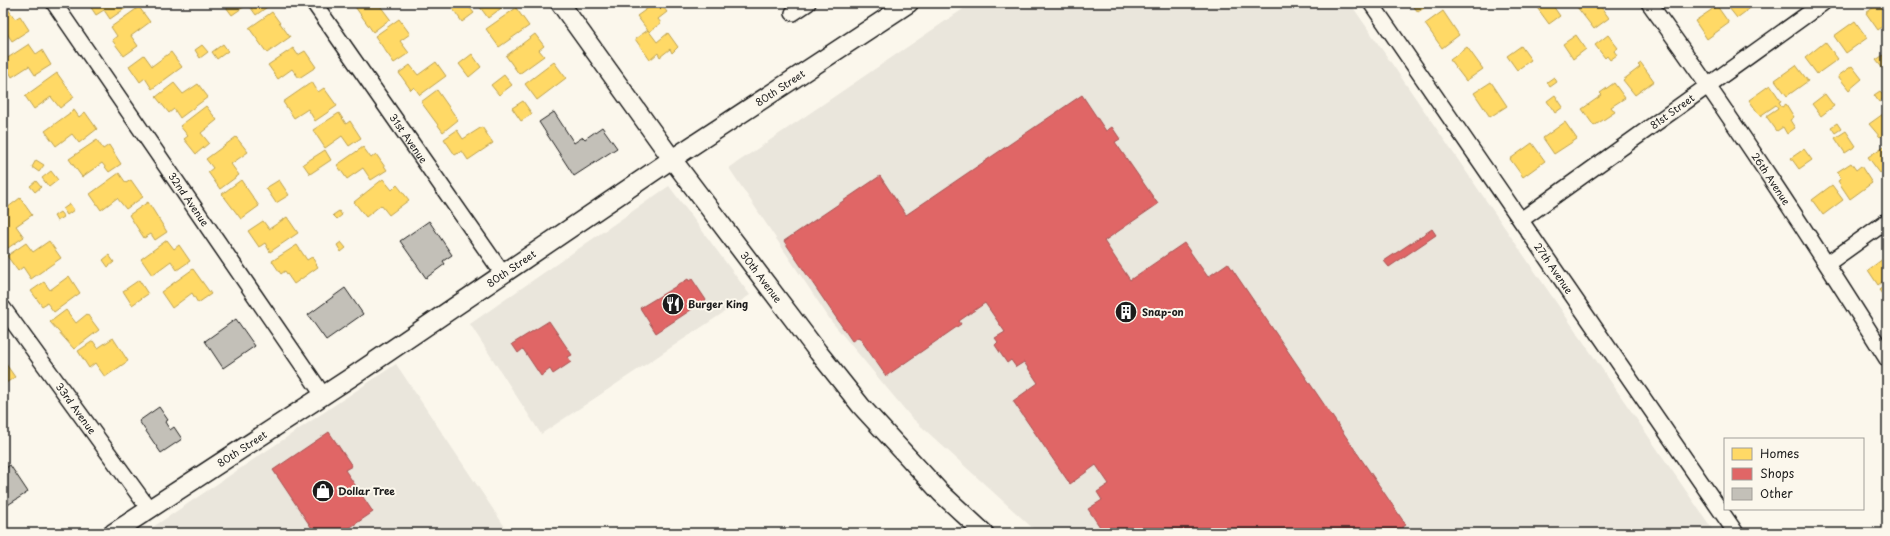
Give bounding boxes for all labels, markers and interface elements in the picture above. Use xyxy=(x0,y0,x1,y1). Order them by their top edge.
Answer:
street label: 80th Street xyxy=(752,66,808,109)
street label: 81st Street xyxy=(1646,90,1697,132)
street label: 31st Avenue xyxy=(386,110,432,166)
street label: 26th Avenue xyxy=(1749,149,1795,208)
street label: 32nd Avenue xyxy=(165,169,213,229)
street label: 27th Avenue xyxy=(1531,239,1577,297)
street label: 80th Street xyxy=(483,246,538,290)
street label: 30th Avenue xyxy=(737,248,786,306)
restaurant icon: Burger King xyxy=(660,291,686,317)
place label: Burger King xyxy=(688,296,748,311)
building icon: Snap-on xyxy=(1113,299,1139,325)
place label: Snap-on xyxy=(1142,304,1184,319)
street label: 33rd Avenue xyxy=(52,379,100,437)
street label: 80th Street xyxy=(214,426,269,470)
legend xyxy=(1724,438,1864,510)
text: Homes xyxy=(1760,444,1799,462)
text: Shops xyxy=(1760,464,1795,482)
shop icon: Dollar Tree xyxy=(310,478,336,504)
place label: Dollar Tree xyxy=(338,483,395,498)
text: Other xyxy=(1760,484,1793,502)

